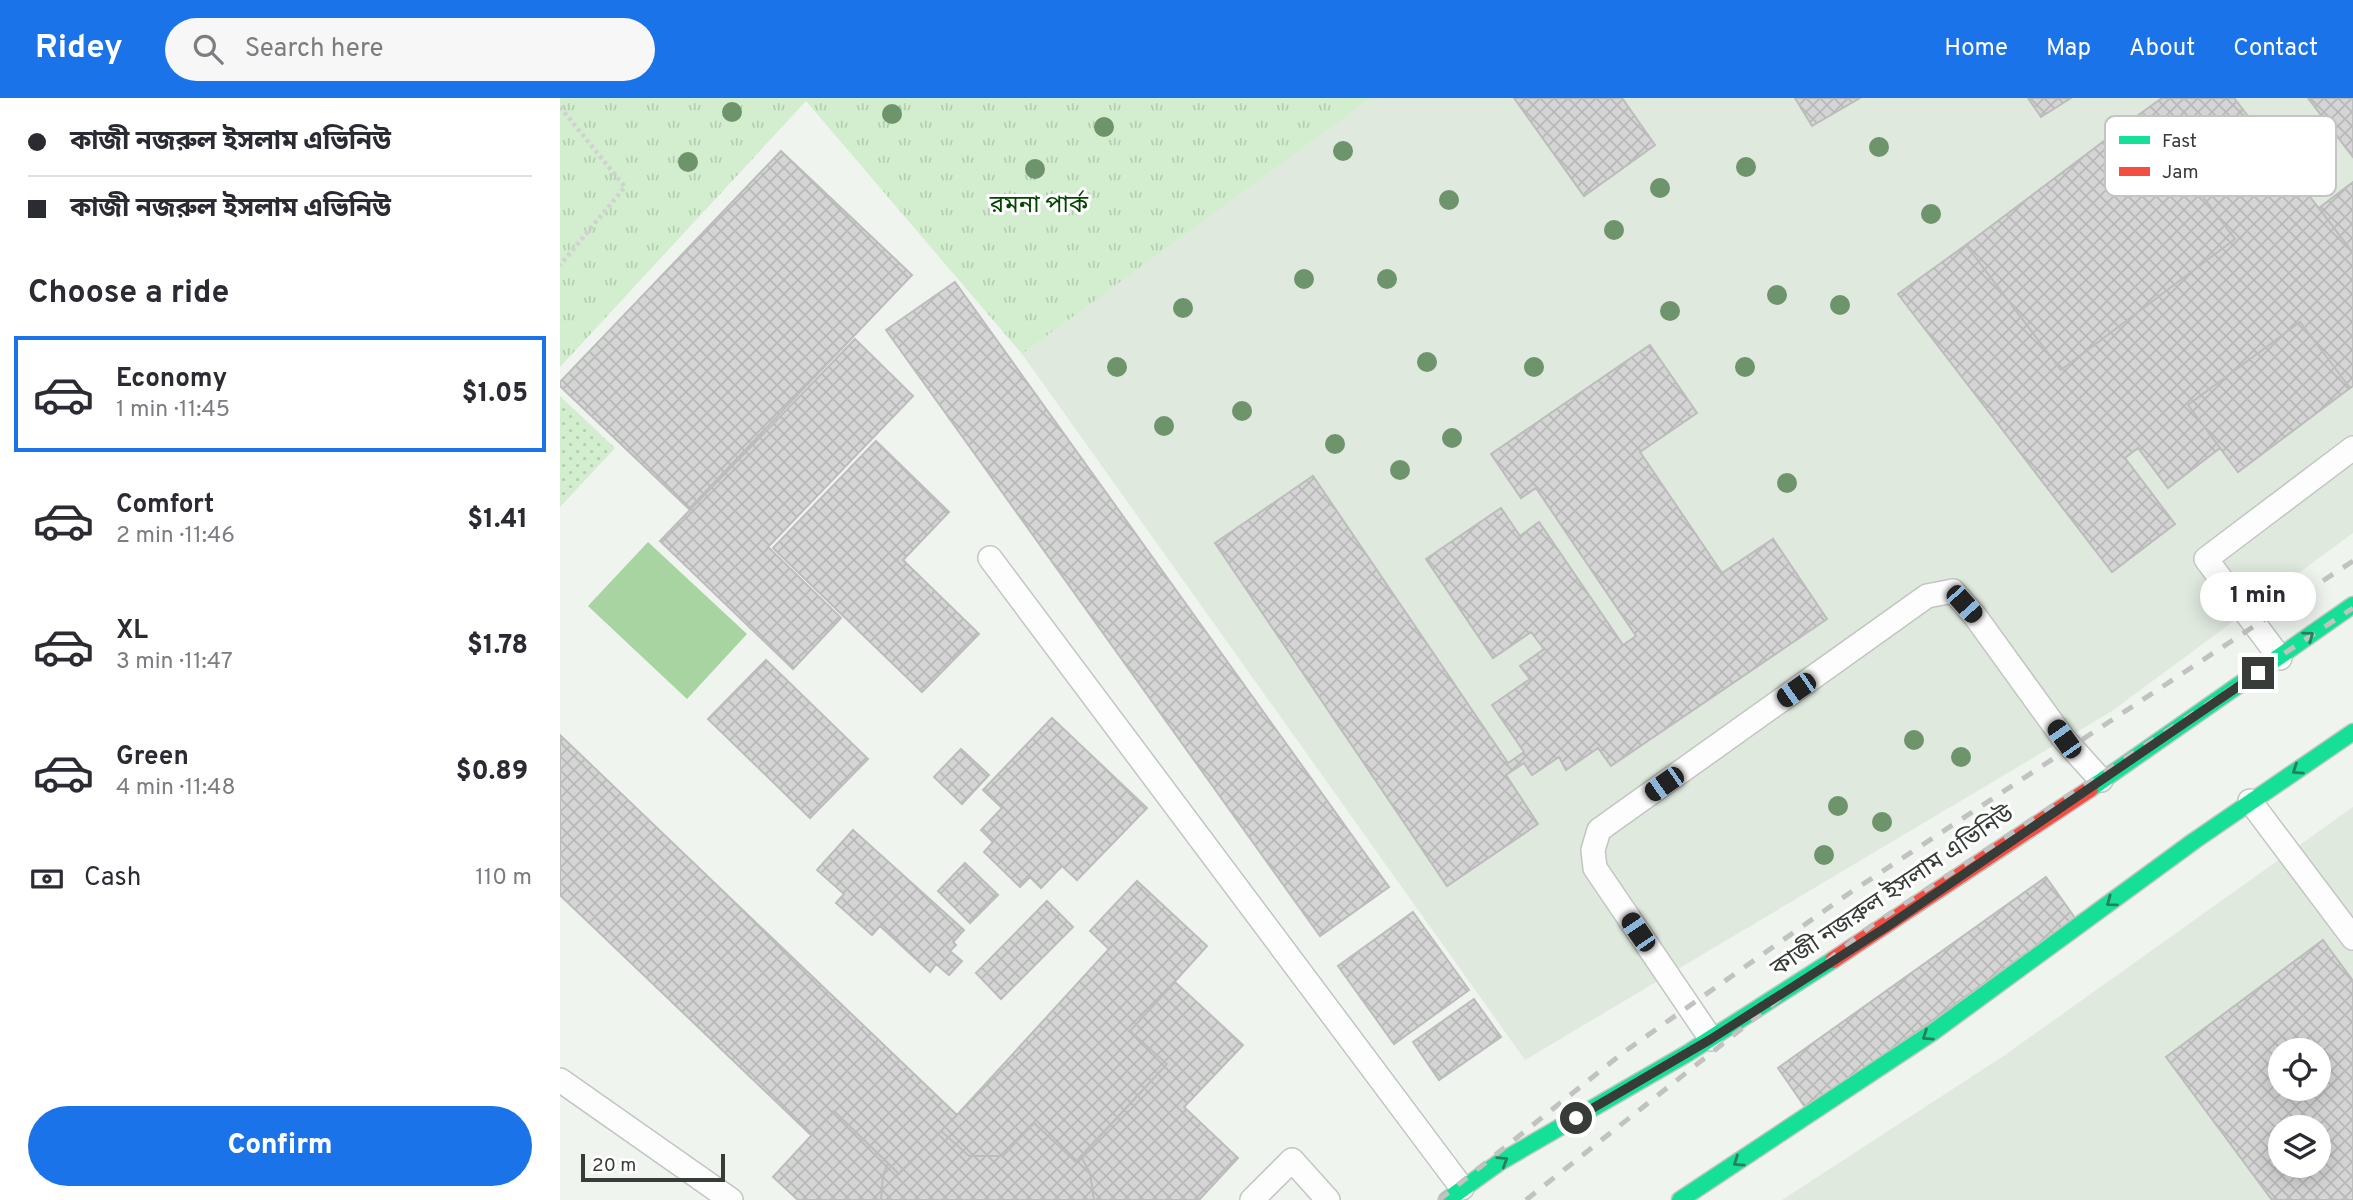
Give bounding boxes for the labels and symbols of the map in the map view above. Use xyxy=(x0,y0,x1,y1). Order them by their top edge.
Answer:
legend xyxy=(2105,116,2336,196)
text: Fast xyxy=(2162,130,2197,154)
text: Jam xyxy=(2162,161,2199,185)
park label: রমনা পার্ক xyxy=(989,189,1089,221)
callout: 1 min xyxy=(2200,572,2316,620)
car xyxy=(1943,581,1986,627)
one-way arrow xyxy=(2301,632,2314,645)
route end xyxy=(2242,657,2274,689)
car xyxy=(1773,669,1820,711)
car xyxy=(2044,716,2085,762)
one-way arrow xyxy=(2291,762,2304,775)
car xyxy=(1641,763,1688,805)
street label: কাজী নজরুল ইসলাম এভিনিউ xyxy=(1764,798,2021,985)
one-way arrow xyxy=(2106,893,2119,906)
car xyxy=(1618,909,1659,955)
one-way arrow xyxy=(1922,1028,1935,1041)
route start xyxy=(1560,1102,1592,1134)
scale bar xyxy=(581,1151,724,1183)
one-way arrow xyxy=(1733,1153,1746,1166)
one-way arrow xyxy=(1495,1157,1508,1170)

